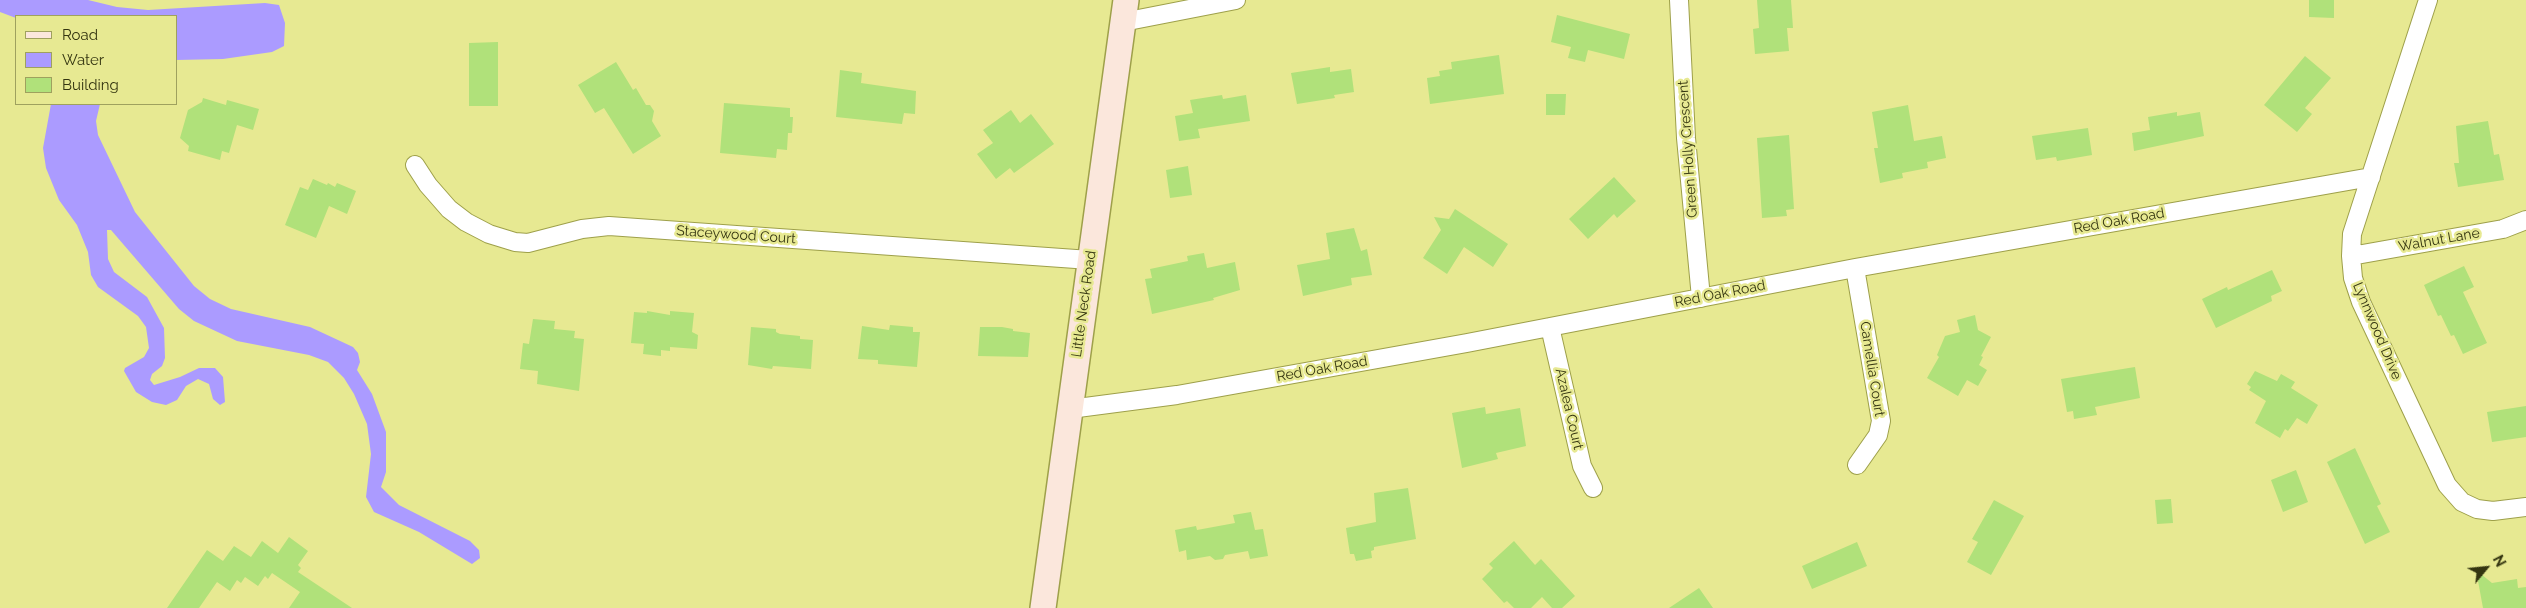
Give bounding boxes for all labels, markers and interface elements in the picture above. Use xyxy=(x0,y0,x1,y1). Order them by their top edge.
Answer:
legend xyxy=(15,15,178,105)
text: Road xyxy=(62,26,98,44)
text: Water xyxy=(62,51,104,69)
text: Building xyxy=(62,76,119,94)
street label: Green Holly Crescent xyxy=(1675,80,1701,218)
street label: Red Oak Road xyxy=(2072,205,2166,237)
street label: Staceywood Court xyxy=(676,222,796,248)
street label: Walnut Lane xyxy=(2397,225,2481,255)
street label: Little Neck Road xyxy=(1068,250,1100,358)
street label: Red Oak Road xyxy=(1673,277,1767,311)
street label: Lynnwood Drive xyxy=(2349,280,2405,382)
street label: Camellia Court xyxy=(1856,320,1888,418)
street label: Red Oak Road xyxy=(1275,353,1369,385)
street label: Azalea Court xyxy=(1551,367,1587,451)
north arrow xyxy=(2461,543,2511,593)
text: N xyxy=(2490,552,2509,569)

